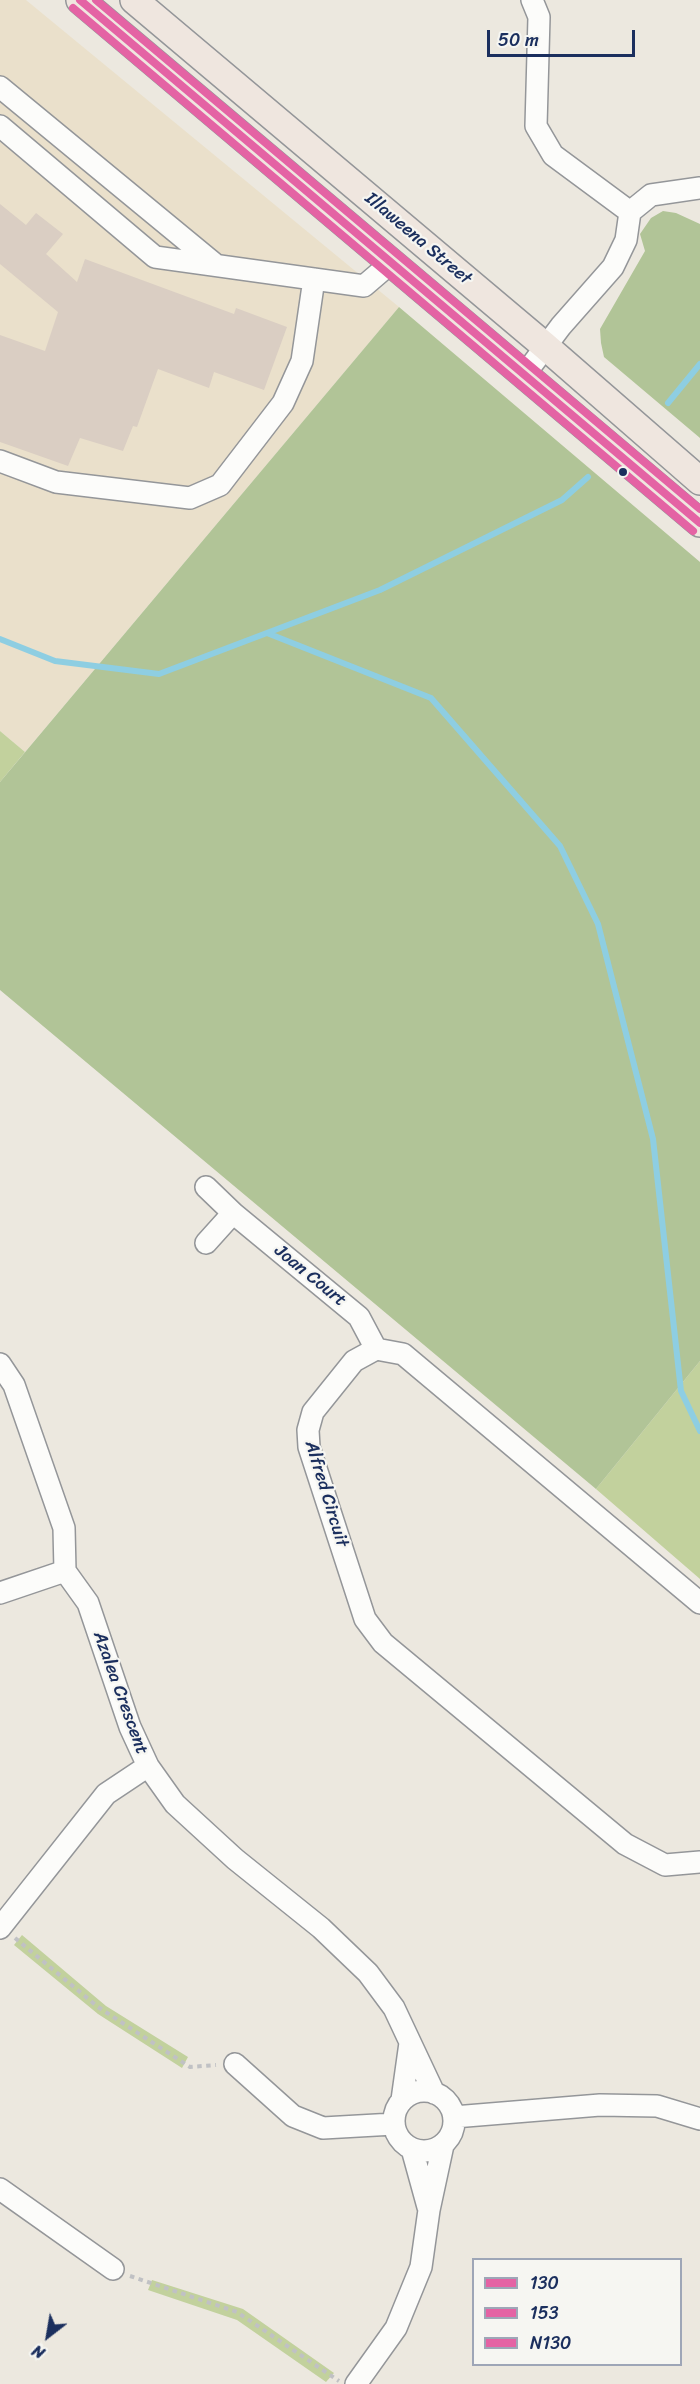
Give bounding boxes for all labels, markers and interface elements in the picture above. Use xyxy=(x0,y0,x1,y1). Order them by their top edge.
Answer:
scale bar xyxy=(490,18,638,56)
text: 50 m xyxy=(498,24,539,56)
street label: Illaweena Street xyxy=(360,188,476,290)
unlabelled marker xyxy=(617,466,629,478)
street label: Joan Court xyxy=(270,1240,350,1312)
street label: Alfred Circuit xyxy=(300,1438,352,1550)
street label: Azalea Crescent xyxy=(88,1628,152,1758)
legend xyxy=(472,2258,682,2366)
text: 130 xyxy=(530,2267,559,2299)
text: 153 xyxy=(530,2297,559,2329)
north arrow xyxy=(18,2306,78,2366)
text: N130 xyxy=(530,2327,571,2359)
text: N xyxy=(26,2337,51,2367)

